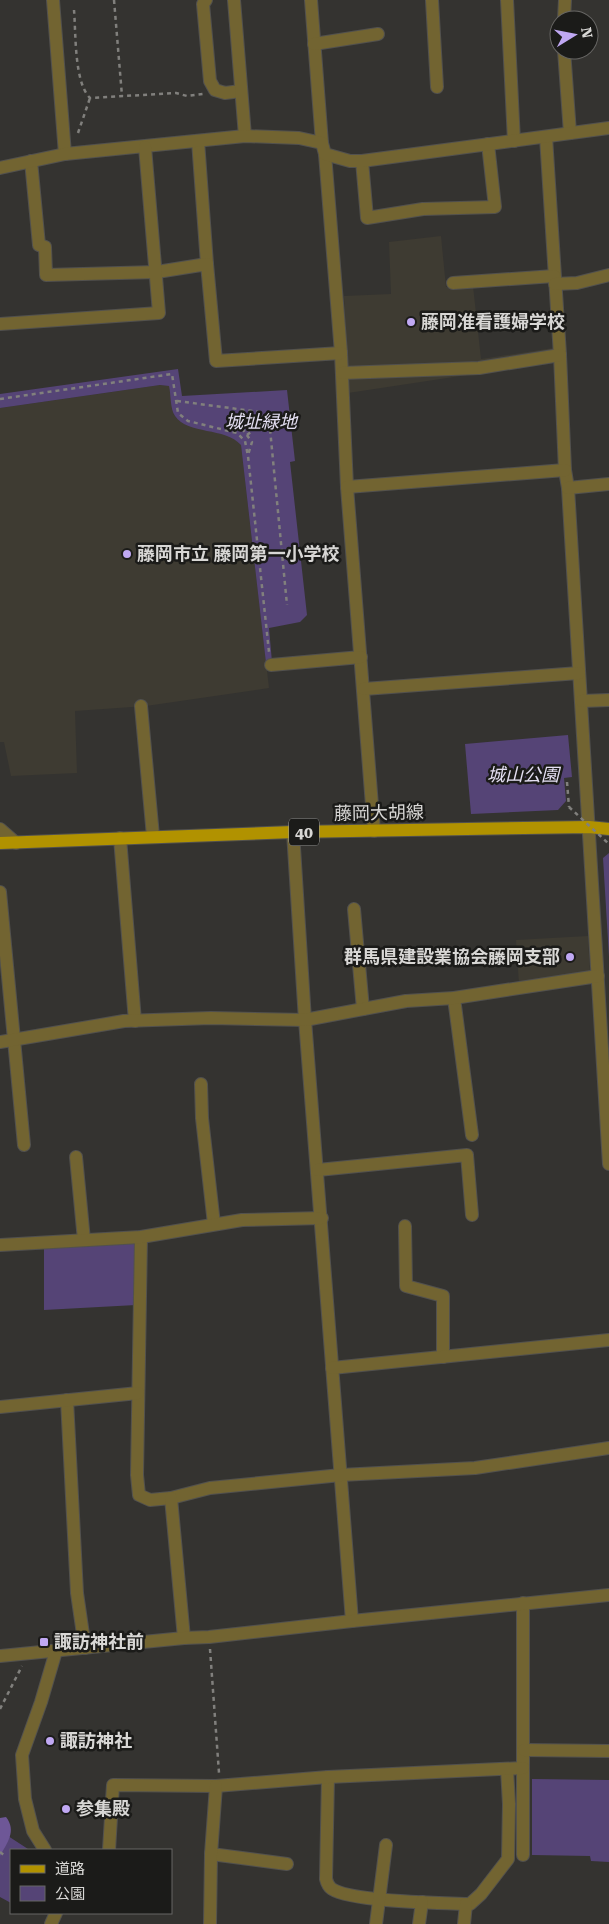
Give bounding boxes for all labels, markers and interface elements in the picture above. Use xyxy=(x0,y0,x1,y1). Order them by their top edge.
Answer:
north arrow xyxy=(549,10,599,60)
text: N xyxy=(578,26,596,40)
place label: 藤岡准看護婦学校 xyxy=(421,311,565,332)
marker: 藤岡准看護婦学校 xyxy=(405,316,417,328)
park label: 城址緑地 xyxy=(225,411,299,432)
place label: 藤岡市立 藤岡第一小学校 xyxy=(137,543,340,564)
marker: 藤岡市立 藤岡第一小学校 xyxy=(121,548,133,560)
park label: 城山公園 xyxy=(487,764,562,785)
street label: 藤岡大胡線 xyxy=(334,801,424,824)
road number: 40 xyxy=(289,819,319,846)
place label: 群馬県建設業協会藤岡支部 xyxy=(344,946,560,967)
marker: 群馬県建設業協会藤岡支部 xyxy=(564,951,576,963)
place label: 諏訪神社前 xyxy=(54,1631,144,1652)
marker: 諏訪神社前 xyxy=(38,1636,50,1648)
place label: 諏訪神社 xyxy=(60,1730,132,1751)
marker: 諏訪神社 xyxy=(44,1735,56,1747)
place label: 参集殿 xyxy=(76,1798,130,1819)
marker: 参集殿 xyxy=(60,1803,72,1815)
legend xyxy=(10,1849,172,1914)
text: 道路 xyxy=(55,1860,85,1878)
text: 公園 xyxy=(55,1885,85,1903)

